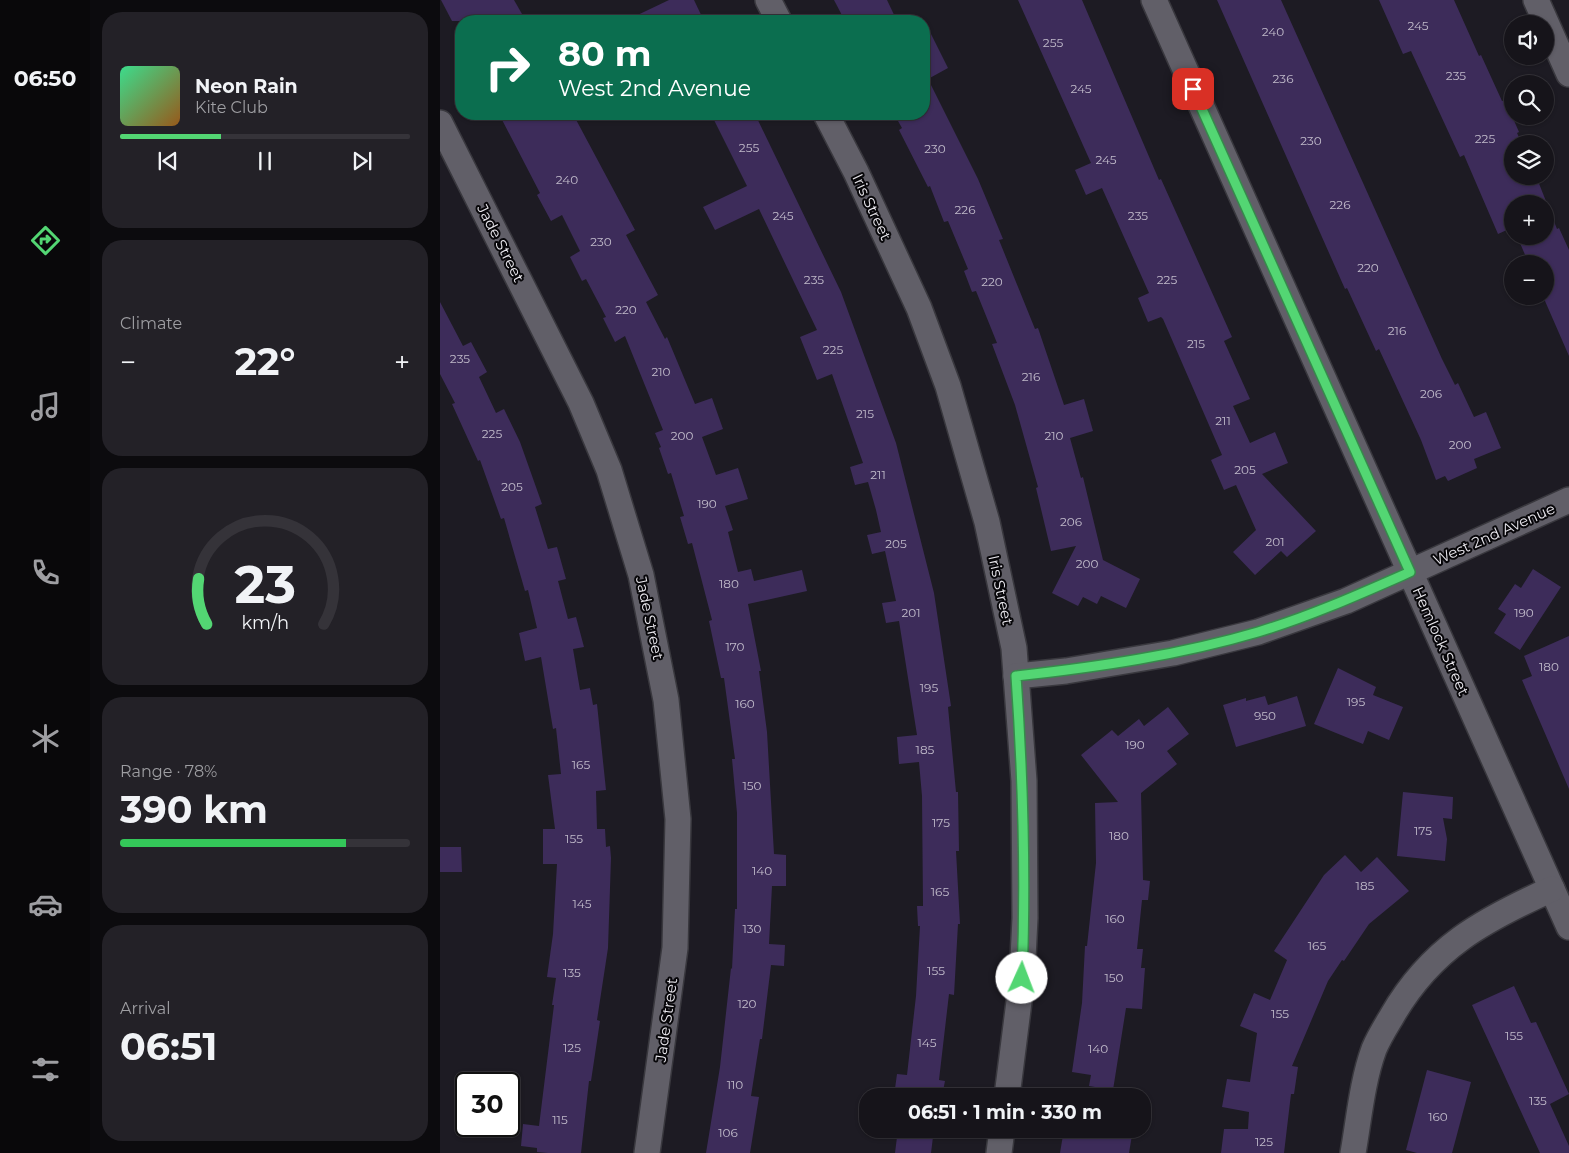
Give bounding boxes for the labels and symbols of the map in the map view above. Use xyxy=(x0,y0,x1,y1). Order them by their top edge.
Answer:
house number: 245 xyxy=(1407,18,1429,33)
house number: 240 xyxy=(1262,24,1284,39)
house number: 255 xyxy=(1043,35,1063,50)
pin xyxy=(1172,68,1214,110)
house number: 235 xyxy=(1446,68,1466,83)
house number: 236 xyxy=(1273,71,1293,86)
house number: 245 xyxy=(1070,81,1092,96)
house number: 225 xyxy=(1475,131,1495,146)
house number: 230 xyxy=(1300,133,1322,148)
house number: 255 xyxy=(739,140,759,155)
house number: 230 xyxy=(924,141,946,156)
house number: 245 xyxy=(1095,152,1117,167)
street label: Iris Street xyxy=(848,171,896,243)
house number: 240 xyxy=(556,172,578,187)
house number: 226 xyxy=(1330,197,1350,212)
street label: Jade Street xyxy=(473,200,529,285)
house number: 226 xyxy=(955,202,975,217)
house number: 245 xyxy=(772,208,794,223)
house number: 235 xyxy=(1128,208,1148,223)
house number: 230 xyxy=(590,234,612,249)
house number: 220 xyxy=(1357,260,1379,275)
house number: 235 xyxy=(804,272,824,287)
house number: 225 xyxy=(1157,272,1177,287)
house number: 220 xyxy=(981,274,1003,289)
house number: 220 xyxy=(615,302,637,317)
house number: 216 xyxy=(1388,323,1406,338)
house number: 215 xyxy=(1187,336,1205,351)
house number: 225 xyxy=(823,342,843,357)
house number: 235 xyxy=(450,351,470,366)
house number: 210 xyxy=(651,364,671,379)
house number: 216 xyxy=(1022,369,1040,384)
house number: 206 xyxy=(1420,386,1442,401)
house number: 215 xyxy=(856,406,874,421)
house number: 211 xyxy=(1215,413,1231,428)
house number: 225 xyxy=(482,426,502,441)
house number: 200 xyxy=(671,428,693,443)
house number: 210 xyxy=(1044,428,1064,443)
house number: 200 xyxy=(1449,437,1471,452)
house number: 205 xyxy=(1234,462,1256,477)
house number: 211 xyxy=(870,467,886,482)
house number: 205 xyxy=(501,479,523,494)
house number: 190 xyxy=(697,496,717,511)
street label: West 2nd Avenue xyxy=(1430,499,1558,569)
house number: 206 xyxy=(1060,514,1082,529)
house number: 201 xyxy=(1265,534,1285,549)
house number: 205 xyxy=(885,536,907,551)
street label: Iris Street xyxy=(984,553,1018,627)
house number: 200 xyxy=(1076,556,1098,571)
street label: Jade Street xyxy=(632,574,668,661)
house number: 180 xyxy=(719,576,739,591)
street label: Hemlock Street xyxy=(1408,584,1474,698)
house number: 201 xyxy=(901,605,921,620)
house number: 190 xyxy=(1514,605,1534,620)
house number: 170 xyxy=(725,639,745,654)
house number: 180 xyxy=(1539,659,1559,674)
house number: 195 xyxy=(920,680,938,695)
house number: 195 xyxy=(1347,694,1365,709)
house number: 160 xyxy=(735,696,755,711)
house number: 950 xyxy=(1254,708,1276,723)
house number: 190 xyxy=(1125,737,1145,752)
house number: 185 xyxy=(916,742,935,757)
house number: 165 xyxy=(572,757,590,772)
house number: 150 xyxy=(742,778,762,793)
house number: 175 xyxy=(932,815,950,830)
house number: 175 xyxy=(1414,823,1432,838)
house number: 180 xyxy=(1109,828,1129,843)
house number: 155 xyxy=(565,831,583,846)
house number: 140 xyxy=(752,863,772,878)
house number: 185 xyxy=(1356,878,1375,893)
house number: 165 xyxy=(931,884,949,899)
house number: 145 xyxy=(572,896,592,911)
house number: 160 xyxy=(1105,911,1125,926)
house number: 130 xyxy=(742,921,762,936)
house number: 165 xyxy=(1308,938,1326,953)
position arrow xyxy=(995,951,1047,1003)
house number: 155 xyxy=(927,963,945,978)
house number: 135 xyxy=(563,965,581,980)
house number: 150 xyxy=(1104,970,1124,985)
street label: Jade Street xyxy=(651,977,681,1064)
house number: 120 xyxy=(737,996,757,1011)
house number: 155 xyxy=(1271,1006,1289,1021)
house number: 155 xyxy=(1505,1028,1523,1043)
house number: 145 xyxy=(917,1035,937,1050)
house number: 125 xyxy=(563,1040,581,1055)
house number: 140 xyxy=(1088,1041,1108,1056)
speed limit sign: 30 xyxy=(455,1072,520,1137)
house number: 110 xyxy=(727,1077,743,1092)
house number: 135 xyxy=(1529,1093,1547,1108)
house number: 160 xyxy=(1428,1109,1448,1124)
house number: 115 xyxy=(552,1112,568,1127)
house number: 106 xyxy=(718,1125,738,1140)
house number: 125 xyxy=(1255,1134,1273,1149)

